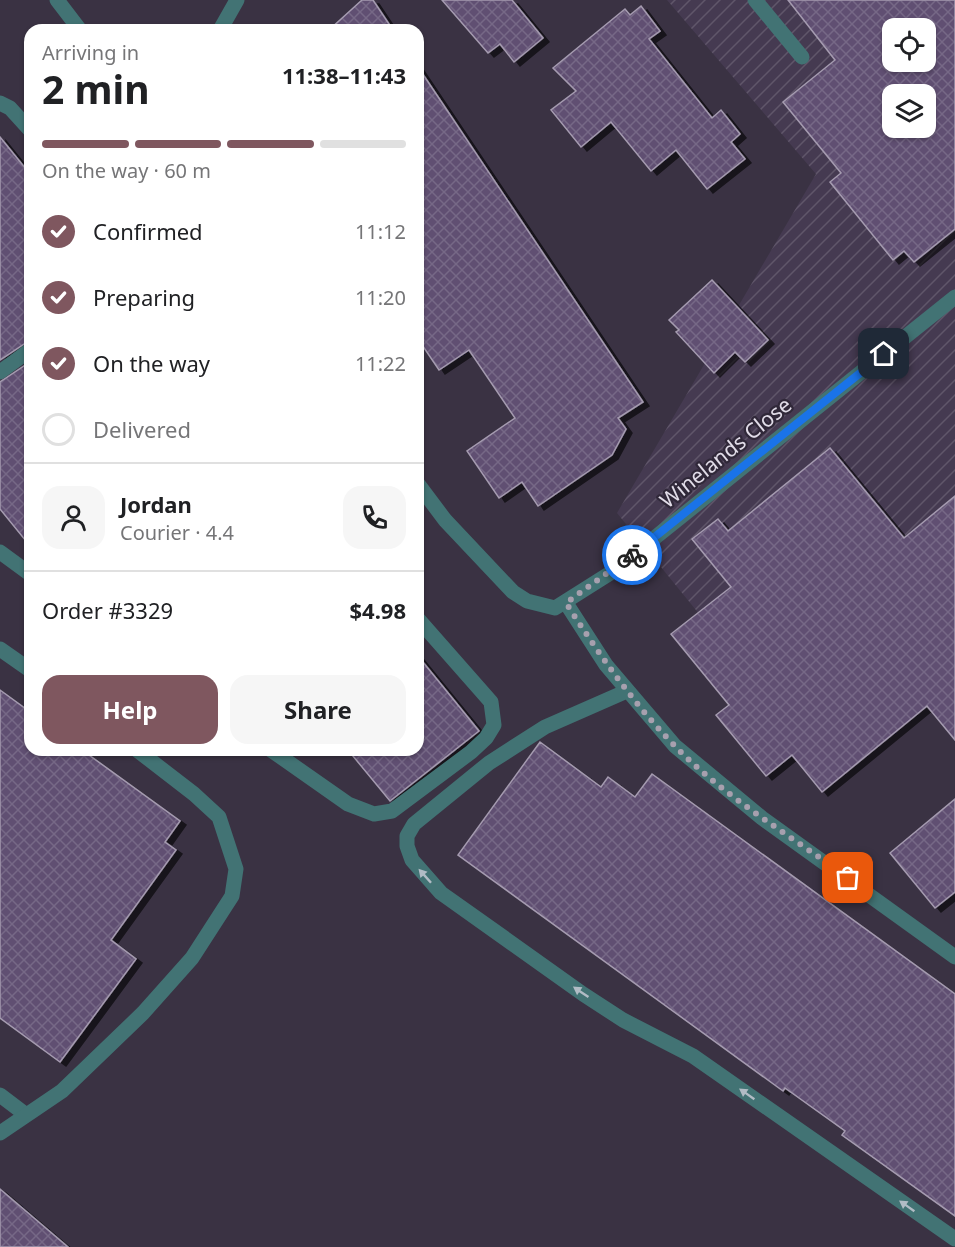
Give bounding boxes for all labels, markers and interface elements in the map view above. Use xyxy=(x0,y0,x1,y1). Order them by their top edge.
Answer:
map controls xyxy=(882,18,936,138)
button: locate xyxy=(882,18,936,72)
text: Arriving in xyxy=(42,39,139,66)
text: 11:38–11:43 xyxy=(282,60,406,90)
text: 2 min xyxy=(42,62,149,115)
button: layers xyxy=(882,84,936,138)
text: On the way · 60 m xyxy=(42,157,211,184)
icon: check xyxy=(42,215,75,248)
text: Confirmed xyxy=(93,216,203,246)
text: 11:12 xyxy=(355,218,406,245)
icon: check xyxy=(42,281,75,314)
text: Preparing xyxy=(93,282,195,312)
text: 11:20 xyxy=(355,284,406,311)
pin xyxy=(858,328,909,379)
icon: home xyxy=(867,337,900,370)
icon: check xyxy=(42,347,75,380)
text: On the way xyxy=(93,348,210,378)
text: 11:22 xyxy=(355,350,406,377)
street label: Winelands Close xyxy=(654,390,797,514)
text: Delivered xyxy=(93,414,191,444)
button: person xyxy=(42,486,105,549)
button: phone xyxy=(343,486,406,549)
text: Jordan xyxy=(120,489,192,519)
text: Courier · 4.4 xyxy=(120,519,234,546)
courier xyxy=(602,525,662,585)
icon: bike xyxy=(616,539,649,572)
text: Order #3329 xyxy=(42,595,173,625)
text: $4.98 xyxy=(349,595,406,625)
button: Help xyxy=(42,675,218,744)
button: Share xyxy=(230,675,406,744)
pin xyxy=(822,852,873,903)
icon: bag xyxy=(831,861,864,894)
one-way arrow xyxy=(419,869,432,884)
one-way arrow xyxy=(573,987,589,998)
one-way arrow xyxy=(740,1088,756,1100)
one-way arrow xyxy=(899,1201,915,1212)

